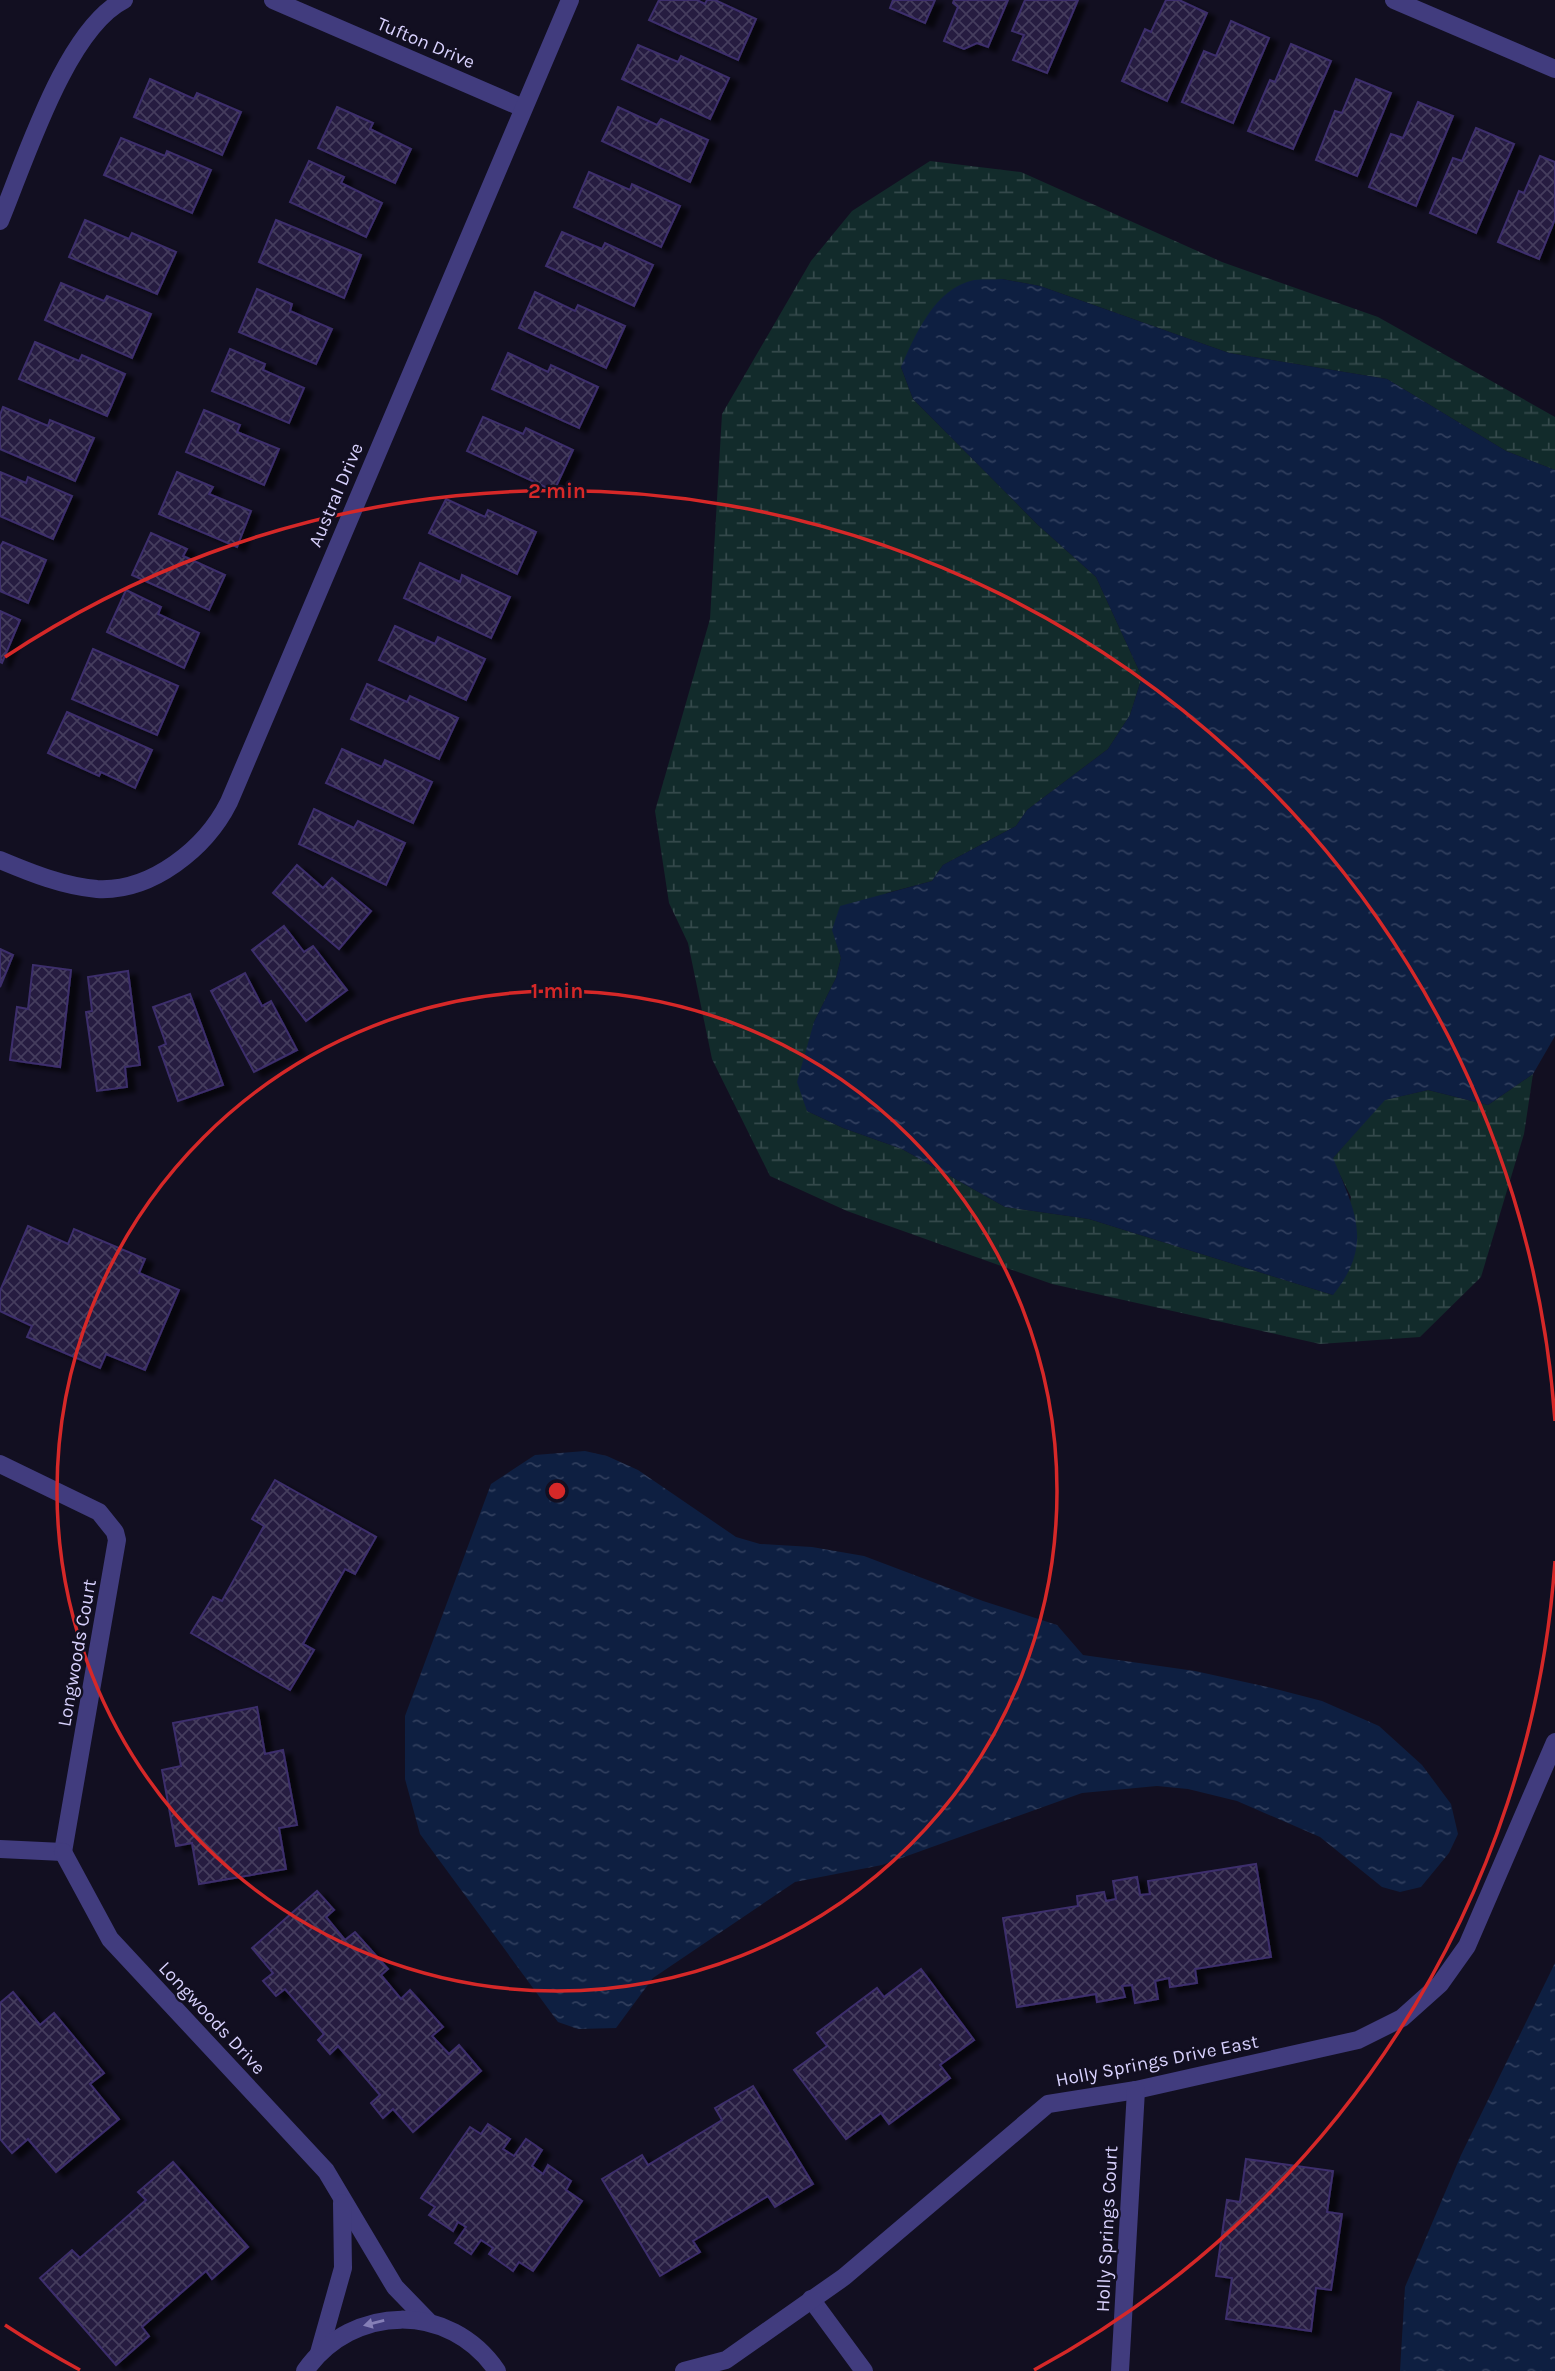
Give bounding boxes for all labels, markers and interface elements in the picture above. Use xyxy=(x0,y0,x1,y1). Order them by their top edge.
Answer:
street label: Tufton Drive xyxy=(374,13,478,73)
street label: Austral Drive xyxy=(304,440,368,550)
text: 2 min xyxy=(528,479,586,503)
text: 1 min xyxy=(531,979,583,1003)
centre of rings xyxy=(545,1479,569,1503)
street label: Longwoods Court xyxy=(53,1578,101,1728)
street label: Longwoods Drive xyxy=(154,1957,270,2079)
street label: Holly Springs Drive East xyxy=(1054,2031,1260,2091)
street label: Holly Springs Court xyxy=(1092,2145,1122,2313)
one-way arrow xyxy=(363,2318,385,2329)

